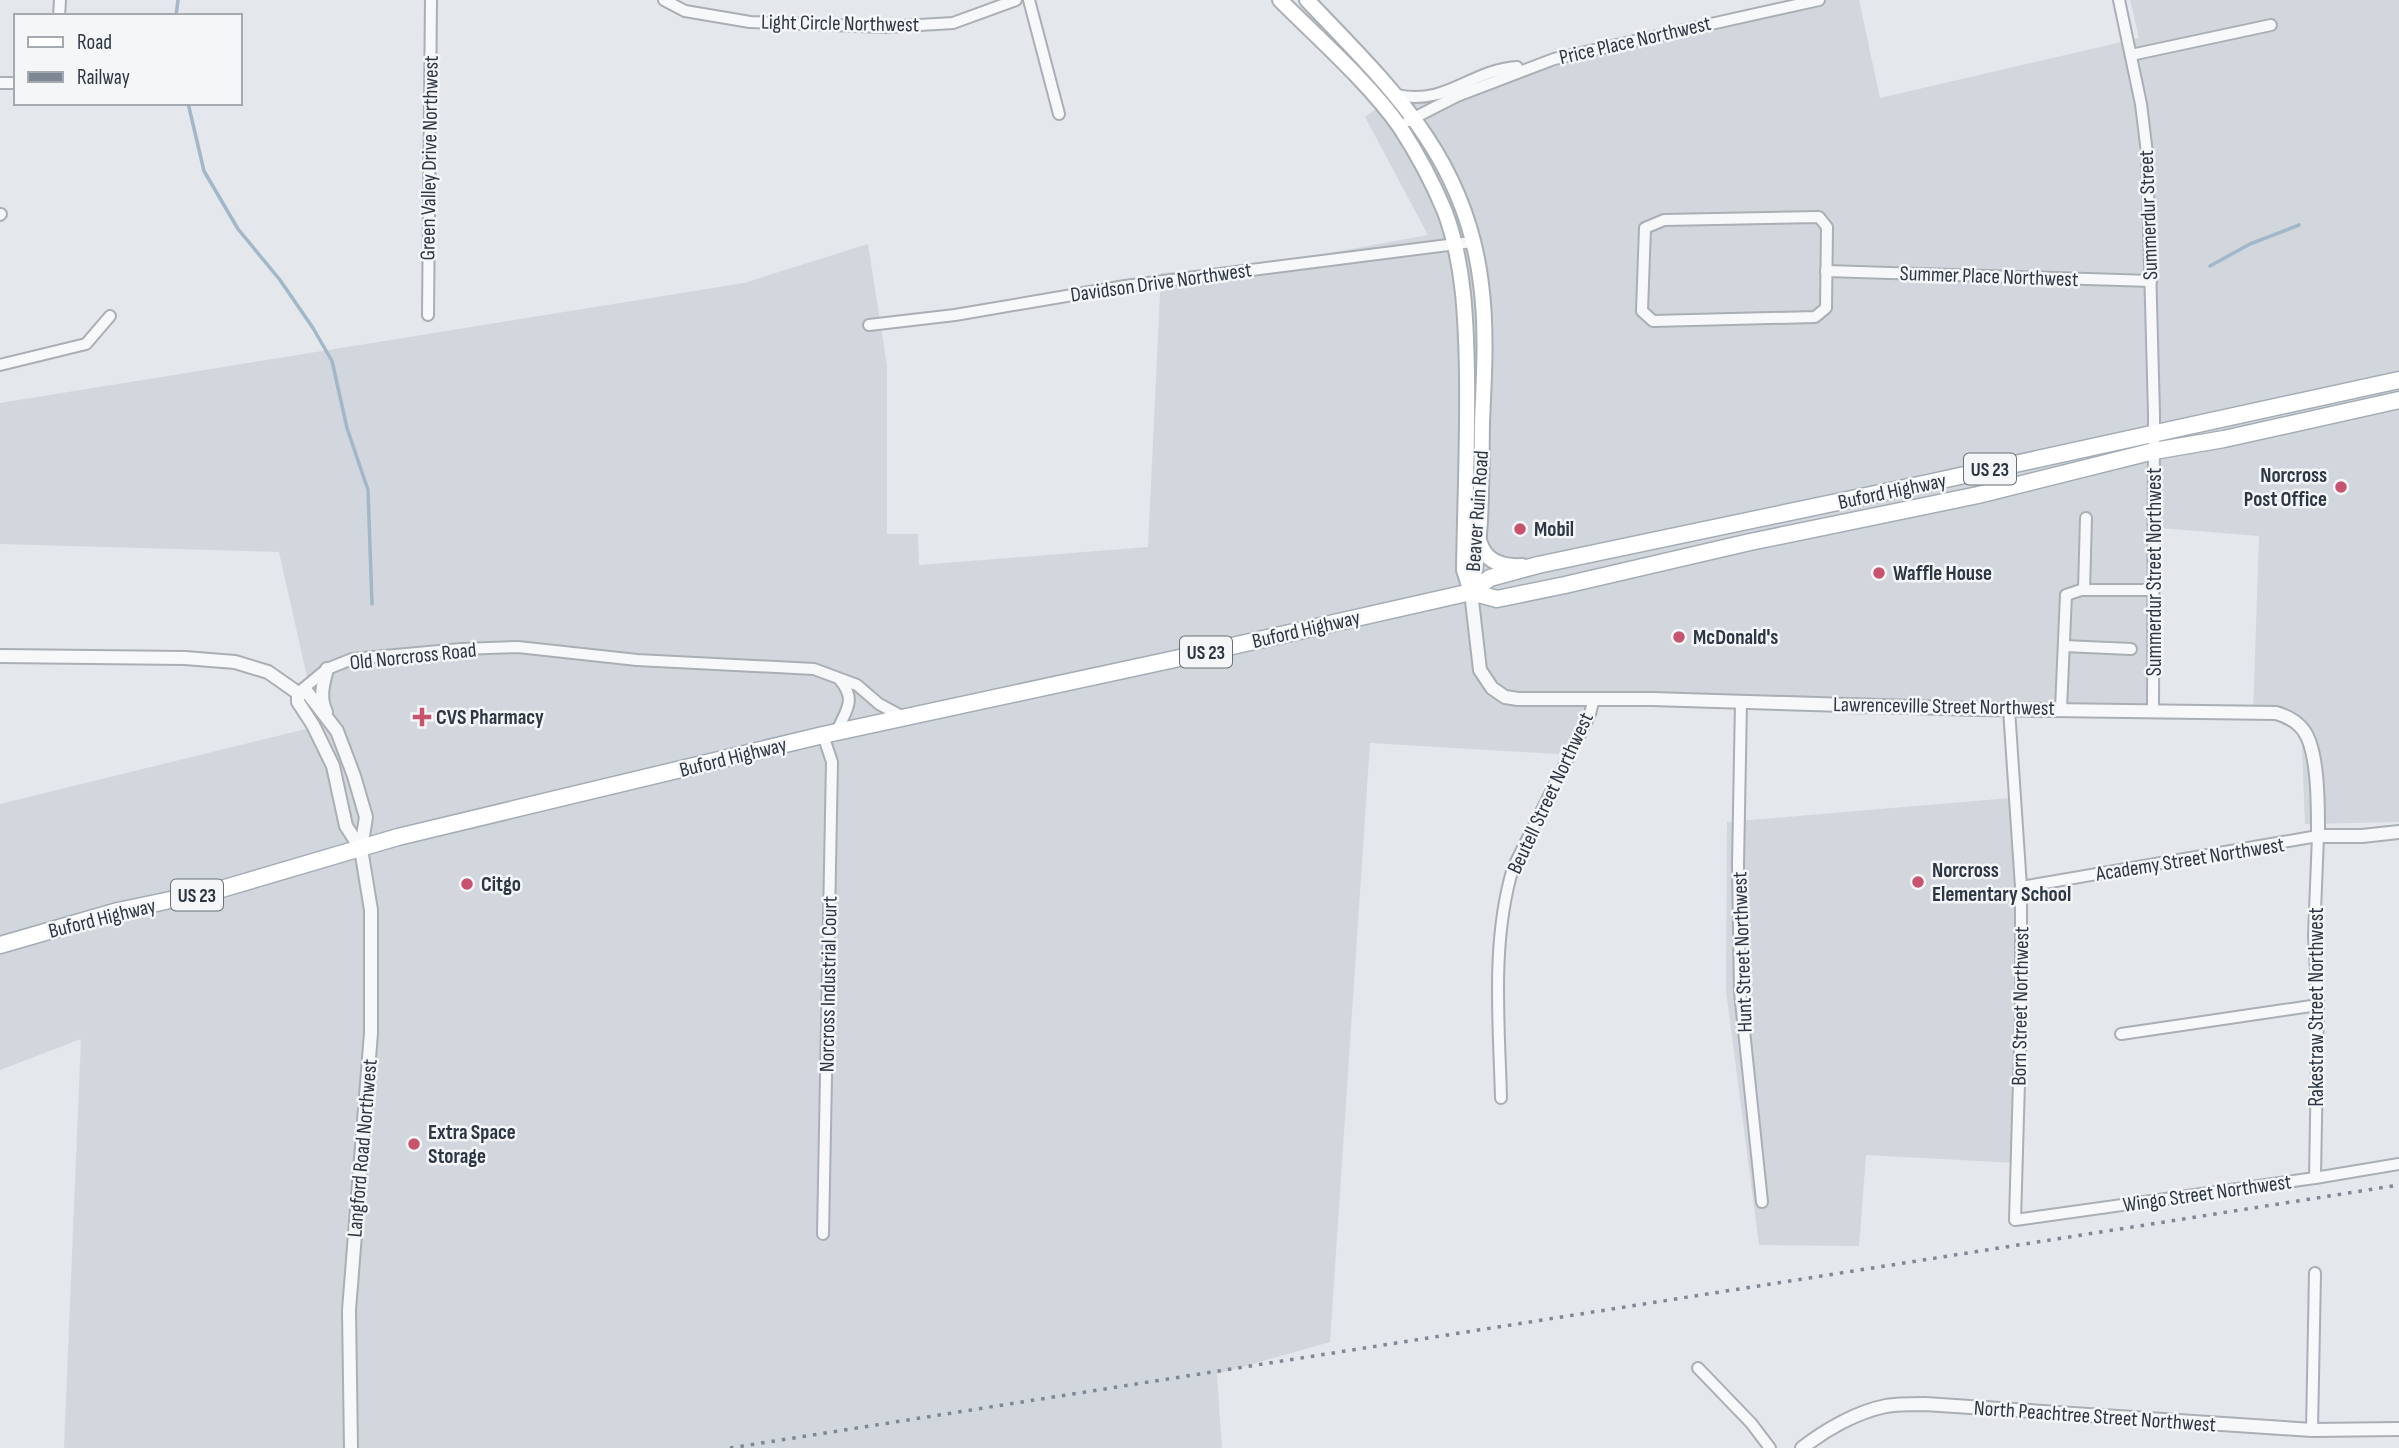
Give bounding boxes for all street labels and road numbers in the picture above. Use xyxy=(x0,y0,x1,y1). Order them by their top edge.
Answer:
street label: Light Circle Northwest xyxy=(761,10,919,37)
street label: Price Place Northwest xyxy=(1557,11,1713,70)
street label: Green Valley Drive Northwest xyxy=(415,55,444,261)
street label: Summerdur Street xyxy=(2134,150,2163,280)
street label: Davidson Drive Northwest xyxy=(1069,257,1253,308)
street label: Summer Place Northwest xyxy=(1899,261,2079,292)
street label: Beaver Ruin Road xyxy=(1461,450,1494,572)
road number: US 23 xyxy=(1964,454,2016,484)
street label: Buford Highway xyxy=(1836,468,1948,515)
street label: Summerdur Street Northwest xyxy=(2142,468,2167,676)
street label: Buford Highway xyxy=(1250,605,1362,654)
road number: US 23 xyxy=(1180,636,1232,667)
street label: Old Norcross Road xyxy=(348,637,478,676)
street label: Lawrenceville Street Northwest xyxy=(1833,692,2055,721)
street label: Beutell Street Northwest xyxy=(1502,709,1599,878)
street label: Buford Highway xyxy=(677,732,789,783)
street label: Academy Street Northwest xyxy=(2093,832,2286,887)
street label: Hunt Street Northwest xyxy=(1727,871,1758,1033)
road number: US 23 xyxy=(171,880,223,911)
street label: Buford Highway xyxy=(46,893,158,944)
street label: Norcross Industrial Court xyxy=(814,896,843,1072)
street label: Rakestraw Street Northwest xyxy=(2304,907,2329,1107)
street label: Born Street Northwest xyxy=(2007,926,2034,1086)
street label: Langford Road Northwest xyxy=(342,1058,383,1238)
street label: Wingo Street Northwest xyxy=(2121,1169,2293,1218)
street label: North Peachtree Street Northwest xyxy=(1973,1396,2217,1437)

